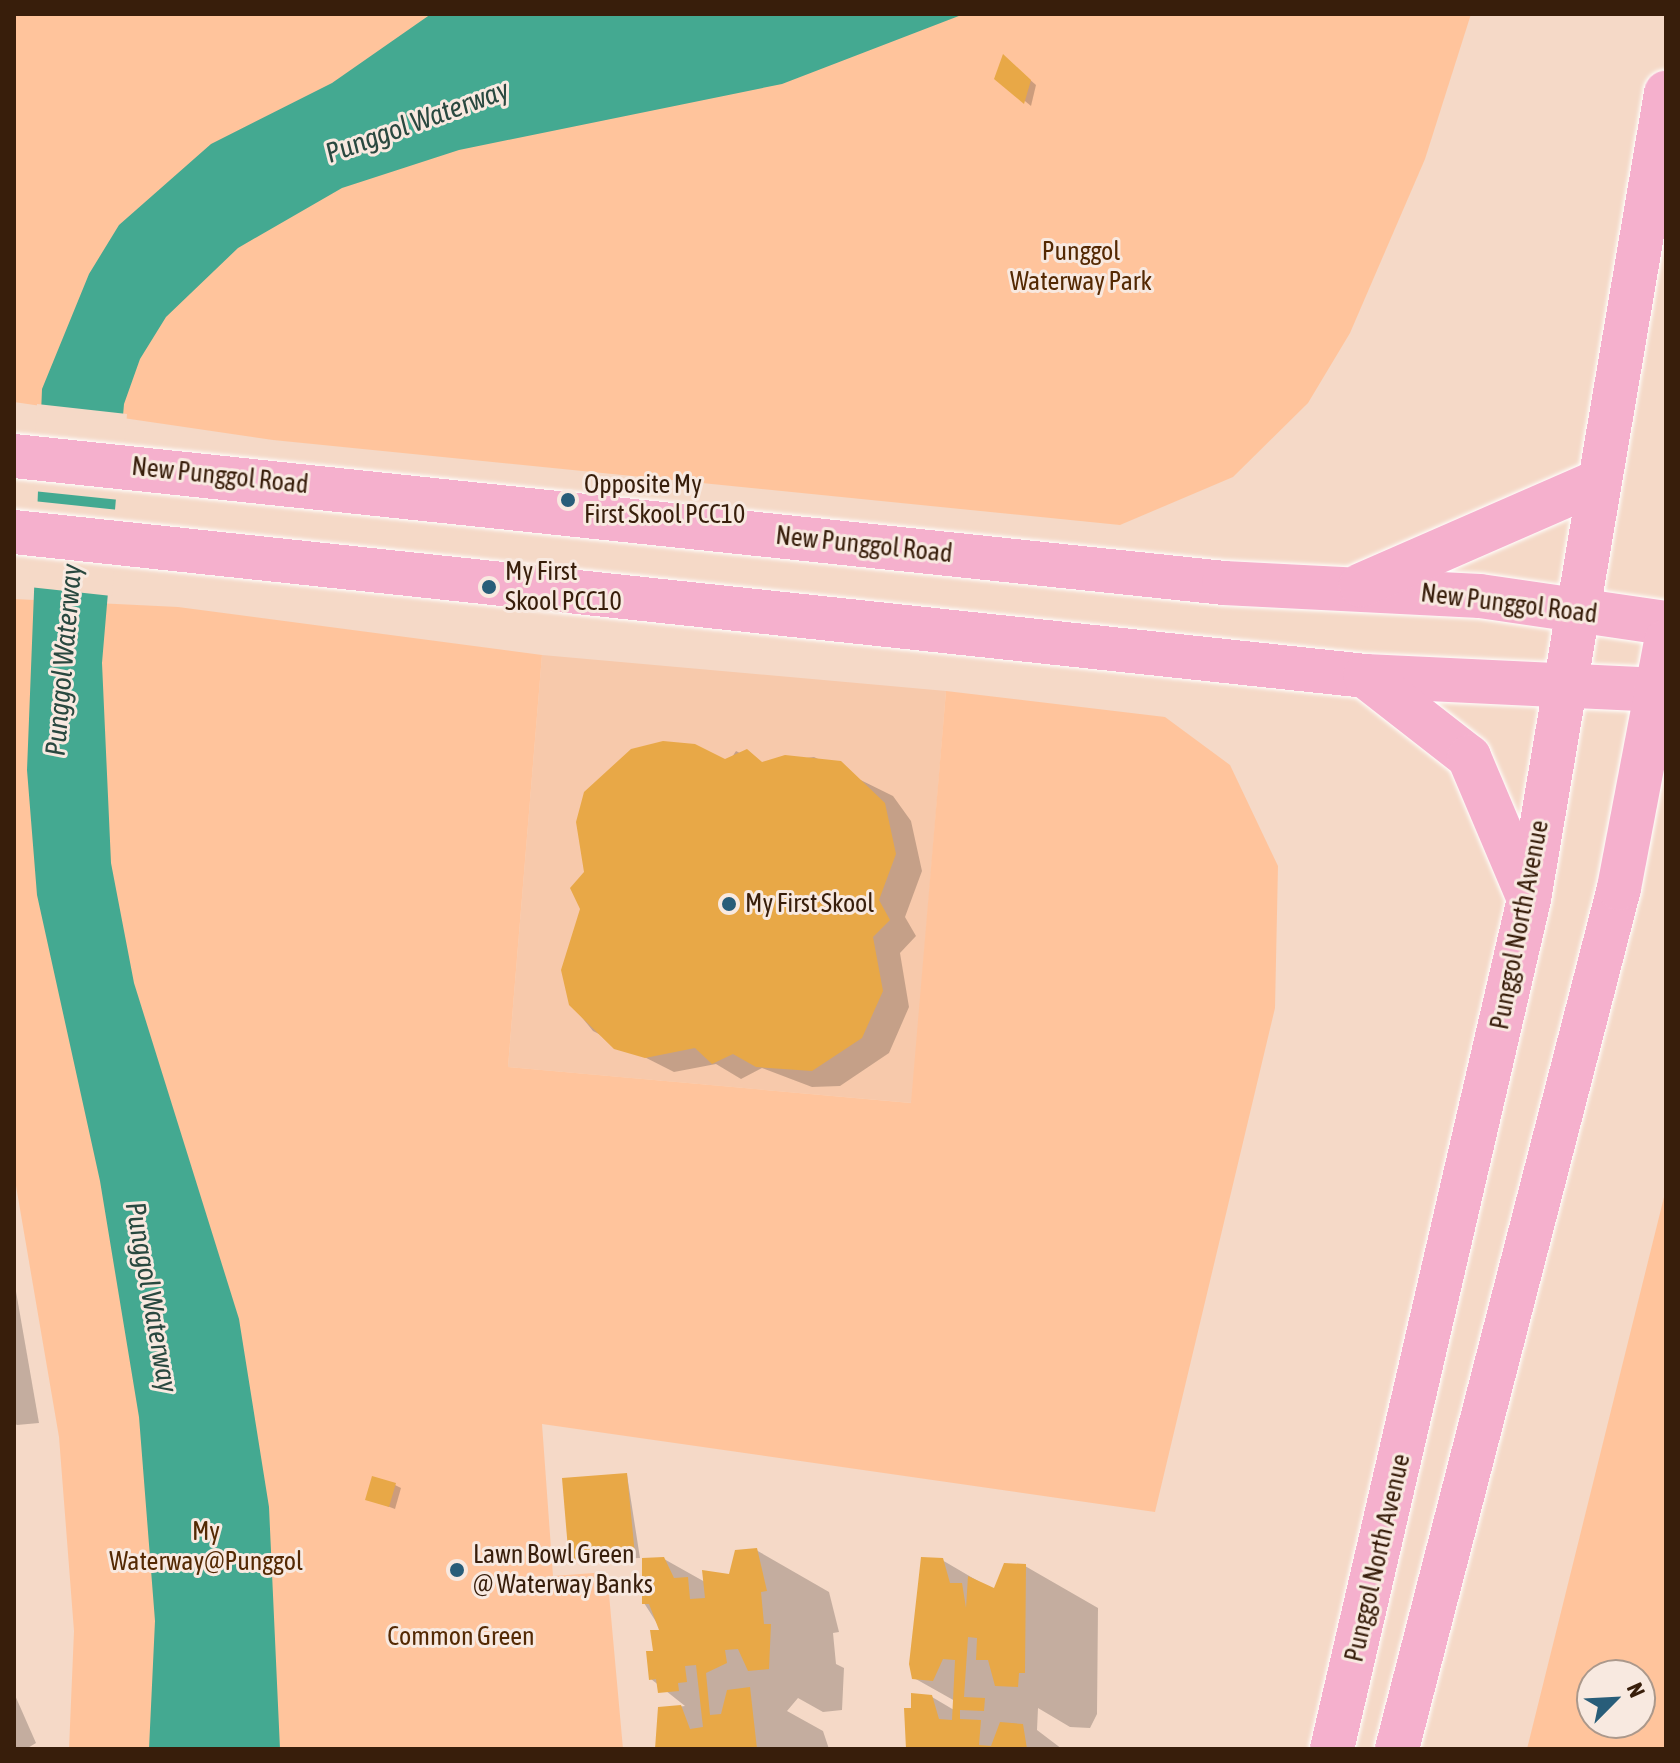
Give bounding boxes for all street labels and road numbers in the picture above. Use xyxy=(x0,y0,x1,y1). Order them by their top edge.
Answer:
street label: New Punggol Road xyxy=(130,451,310,501)
street label: New Punggol Road xyxy=(774,520,954,570)
street label: New Punggol Road xyxy=(1419,578,1599,630)
street label: Punggol North Avenue xyxy=(1484,818,1556,1032)
street label: Punggol North Avenue xyxy=(1339,1451,1417,1665)

